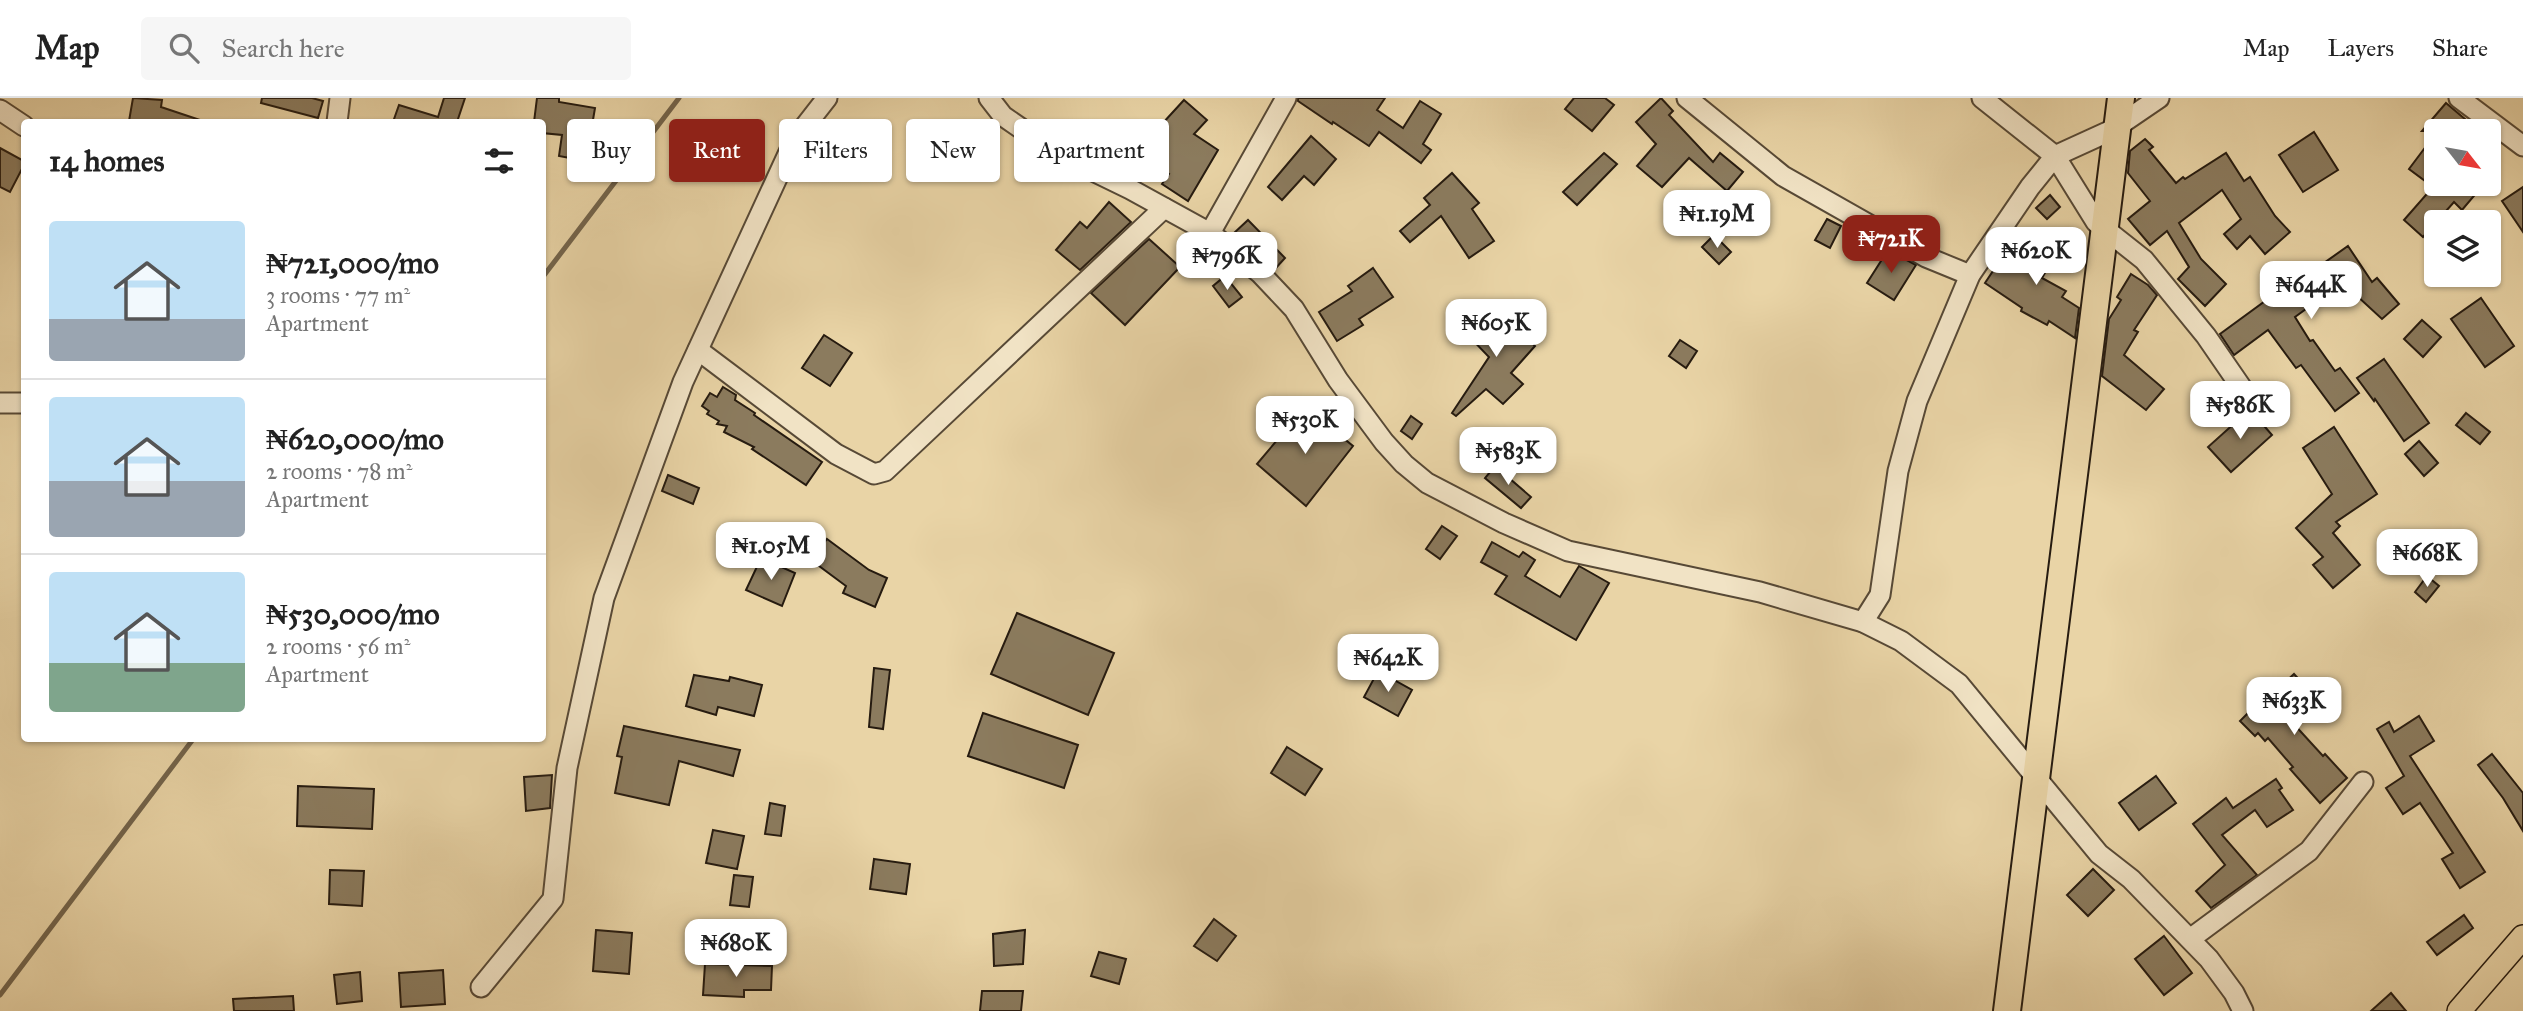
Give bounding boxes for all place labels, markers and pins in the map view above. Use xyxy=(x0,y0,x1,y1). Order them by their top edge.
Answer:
pin: ₦1.19M xyxy=(1660,190,1774,250)
pin: ₦721K xyxy=(1842,216,1940,275)
pin: ₦620K xyxy=(1987,228,2085,287)
pin: ₦796K xyxy=(1178,232,1276,292)
pin: ₦644K xyxy=(2262,262,2360,321)
pin: ₦605K xyxy=(1447,300,1545,359)
pin: ₦586K xyxy=(2191,382,2289,441)
pin: ₦530K xyxy=(1256,396,1354,456)
pin: ₦583K xyxy=(1459,428,1557,487)
pin: ₦1.05M xyxy=(714,522,828,582)
pin: ₦668K xyxy=(2378,530,2476,589)
pin: ₦642K xyxy=(1339,634,1437,694)
pin: ₦633K xyxy=(2245,678,2343,737)
pin: ₦680K xyxy=(687,920,785,979)

